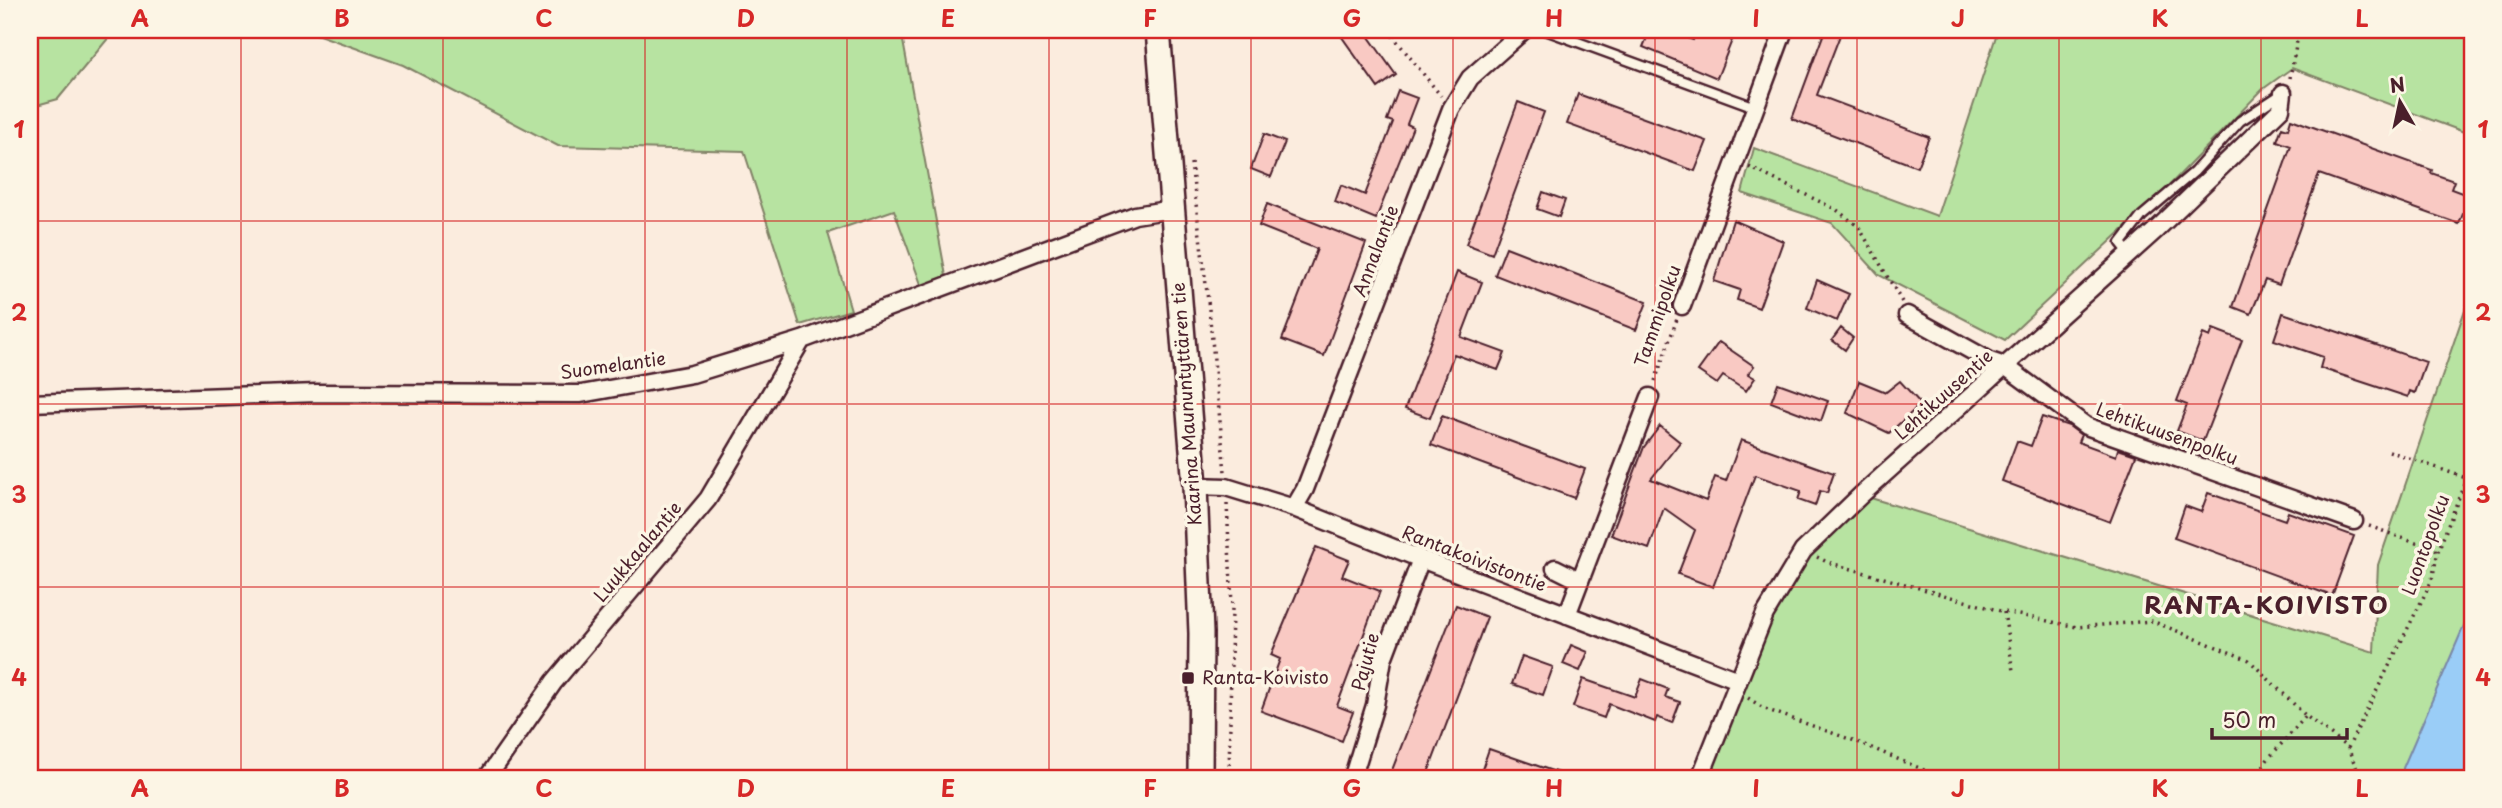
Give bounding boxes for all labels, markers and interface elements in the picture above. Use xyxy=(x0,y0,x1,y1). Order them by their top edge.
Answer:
text: A xyxy=(131,0,149,35)
text: B xyxy=(334,0,350,35)
text: C xyxy=(535,0,553,35)
text: D xyxy=(737,0,755,35)
text: E xyxy=(941,0,955,35)
text: F xyxy=(1143,0,1157,35)
text: G xyxy=(1343,0,1361,35)
text: H xyxy=(1545,0,1563,35)
text: I xyxy=(1752,0,1760,35)
text: J xyxy=(1951,0,1965,35)
text: K xyxy=(2152,0,2169,35)
text: L xyxy=(2355,0,2369,35)
north arrow xyxy=(2366,66,2436,136)
text: N xyxy=(2388,69,2407,99)
text: 1 xyxy=(14,111,25,146)
text: 1 xyxy=(2478,111,2489,146)
street label: Annalantie xyxy=(1345,201,1404,300)
street label: Tammipolku xyxy=(1627,261,1687,370)
street label: Kaarina Maununtyttären tie xyxy=(1164,281,1207,527)
text: 2 xyxy=(11,294,27,329)
text: 2 xyxy=(2475,294,2491,329)
street label: Lehtikuusentie xyxy=(1888,342,1998,446)
street label: Suomelantie xyxy=(558,344,667,385)
street label: Lehtikuusenpolku xyxy=(2093,394,2242,471)
text: 3 xyxy=(11,476,27,511)
text: 3 xyxy=(2475,476,2491,511)
street label: Luontopolku xyxy=(2394,490,2455,599)
street label: Luukkaalantie xyxy=(587,495,687,607)
street label: Rantakoivistontie xyxy=(1398,518,1551,598)
district label: RANTA-KOIVISTO xyxy=(2144,586,2390,622)
street label: Pajutie xyxy=(1344,630,1385,694)
text: 4 xyxy=(11,659,27,694)
text: 4 xyxy=(2475,659,2491,694)
place label: Ranta-Koivisto xyxy=(1202,663,1329,690)
marker: Ranta-Koivisto xyxy=(1180,670,1196,686)
scale bar xyxy=(2212,696,2346,740)
text: 50 m xyxy=(2222,703,2276,735)
text: A xyxy=(131,770,149,805)
text: B xyxy=(334,770,350,805)
text: C xyxy=(535,770,553,805)
text: D xyxy=(737,770,755,805)
text: E xyxy=(941,770,955,805)
text: F xyxy=(1143,770,1157,805)
text: G xyxy=(1343,770,1361,805)
text: H xyxy=(1545,770,1563,805)
text: I xyxy=(1752,770,1760,805)
text: J xyxy=(1951,770,1965,805)
text: K xyxy=(2152,770,2169,805)
text: L xyxy=(2355,770,2369,805)

